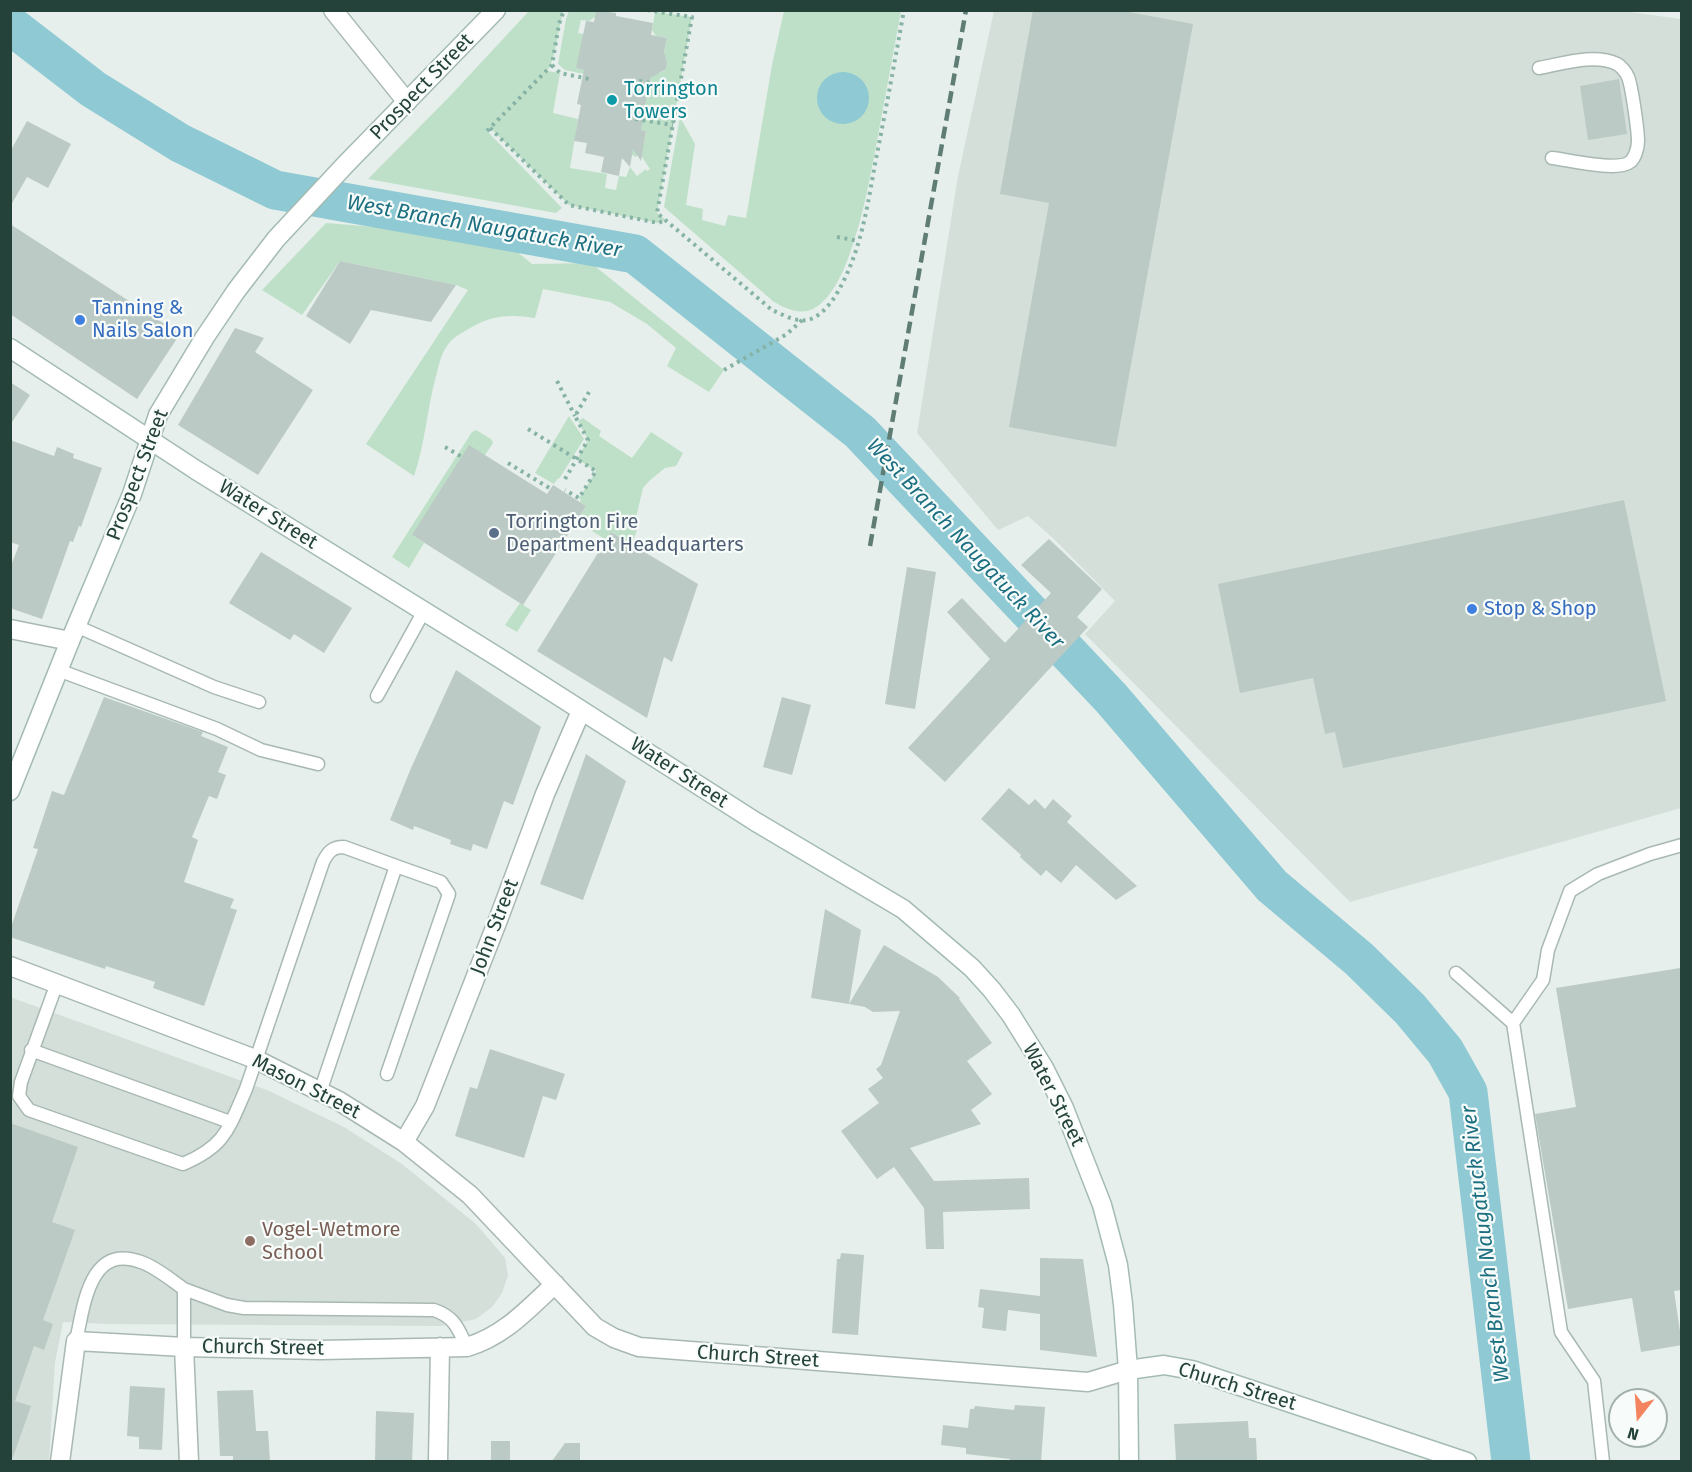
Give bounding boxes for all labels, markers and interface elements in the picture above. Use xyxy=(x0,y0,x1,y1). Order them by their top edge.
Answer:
street label: Prospect Street xyxy=(365,29,479,145)
place label: Torrington Towers xyxy=(624,77,718,124)
marker: Torrington Towers xyxy=(605,93,619,107)
water label: West Branch Naugatuck River xyxy=(345,190,623,264)
place label: Tanning & Nails Salon xyxy=(92,296,193,343)
marker: Tanning & Nails Salon xyxy=(73,313,87,327)
street label: Prospect Street xyxy=(102,406,174,544)
water label: West Branch Naugatuck River xyxy=(861,434,1069,654)
street label: Water Street xyxy=(214,475,322,555)
place label: Torrington Fire Department Headquarters xyxy=(506,510,743,557)
marker: Torrington Fire Department Headquarters xyxy=(487,526,501,540)
place label: Stop & Shop xyxy=(1484,597,1597,621)
marker: Stop & Shop xyxy=(1465,602,1479,616)
street label: Water Street xyxy=(626,732,732,814)
street label: John Street xyxy=(466,876,524,978)
street label: Water Street xyxy=(1017,1040,1089,1150)
street label: Mason Street xyxy=(248,1049,364,1125)
water label: West Branch Naugatuck River xyxy=(1457,1104,1515,1384)
place label: Vogel-Wetmore School xyxy=(262,1218,400,1265)
marker: Vogel-Wetmore School xyxy=(243,1234,257,1248)
street label: Church Street xyxy=(202,1335,324,1361)
street label: Church Street xyxy=(696,1341,820,1373)
street label: Church Street xyxy=(1175,1358,1299,1416)
north arrow xyxy=(1608,1388,1668,1448)
text: N xyxy=(1625,1423,1641,1444)

